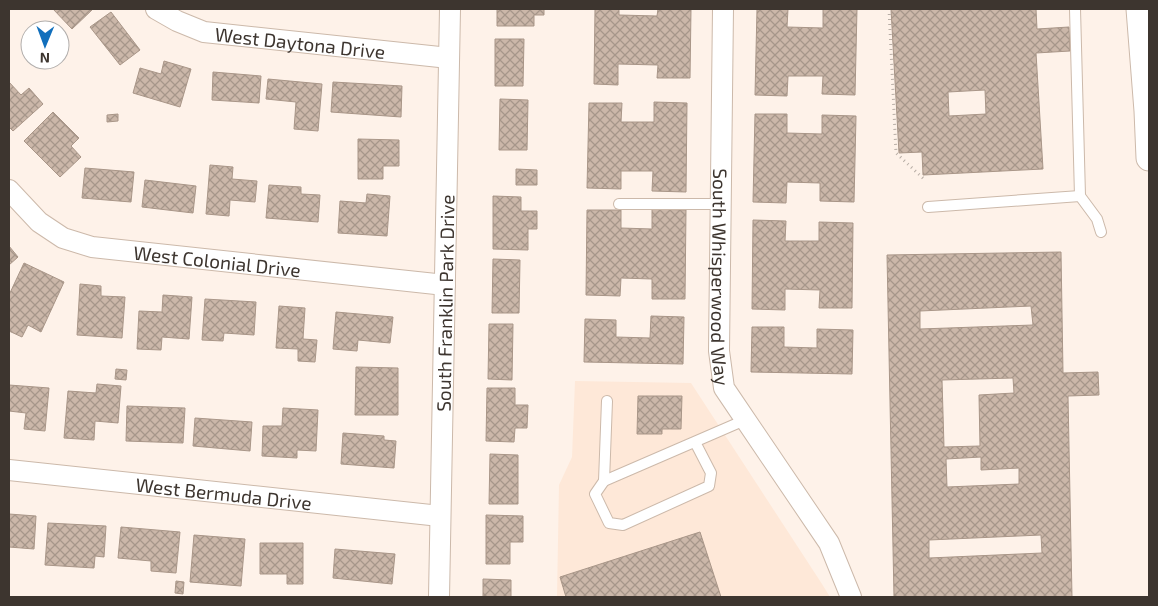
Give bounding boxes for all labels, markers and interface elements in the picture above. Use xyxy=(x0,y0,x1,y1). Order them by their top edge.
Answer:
north arrow xyxy=(20,20,70,70)
street label: West Daytona Drive xyxy=(214,22,386,63)
text: N xyxy=(40,50,50,67)
street label: South Whisperwood Way xyxy=(707,168,735,387)
street label: South Franklin Park Drive xyxy=(431,194,458,412)
street label: West Colonial Drive xyxy=(133,240,302,281)
street label: West Bermuda Drive xyxy=(135,472,313,514)

